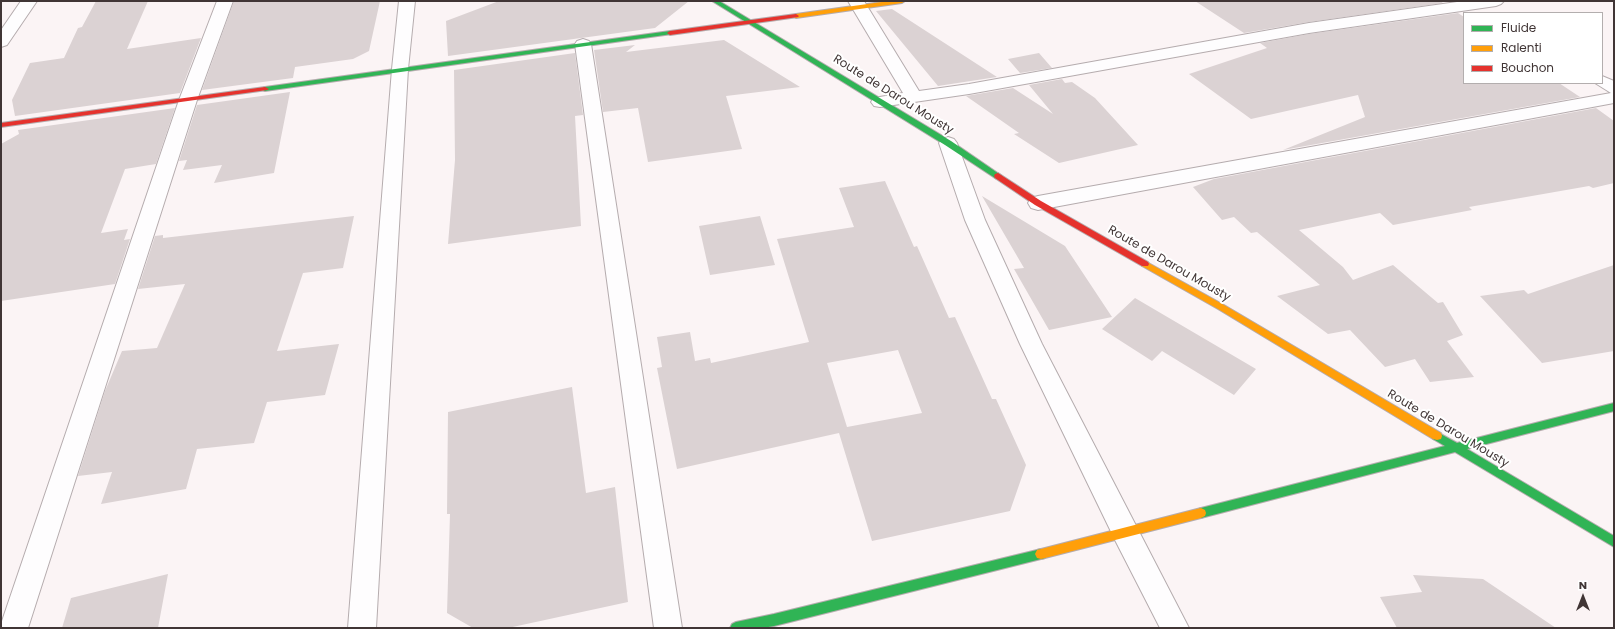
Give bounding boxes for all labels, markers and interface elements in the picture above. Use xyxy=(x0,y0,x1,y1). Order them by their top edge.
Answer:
legend xyxy=(1463,12,1603,84)
text: Fluide xyxy=(1501,19,1536,36)
text: Ralenti xyxy=(1501,39,1542,56)
street label: Route de Darou Mousty xyxy=(830,52,956,138)
text: Bouchon xyxy=(1501,59,1554,76)
street label: Route de Darou Mousty xyxy=(1105,223,1233,305)
street label: Route de Darou Mousty xyxy=(1385,387,1511,471)
north arrow xyxy=(1563,577,1603,617)
text: N xyxy=(1579,577,1587,593)

